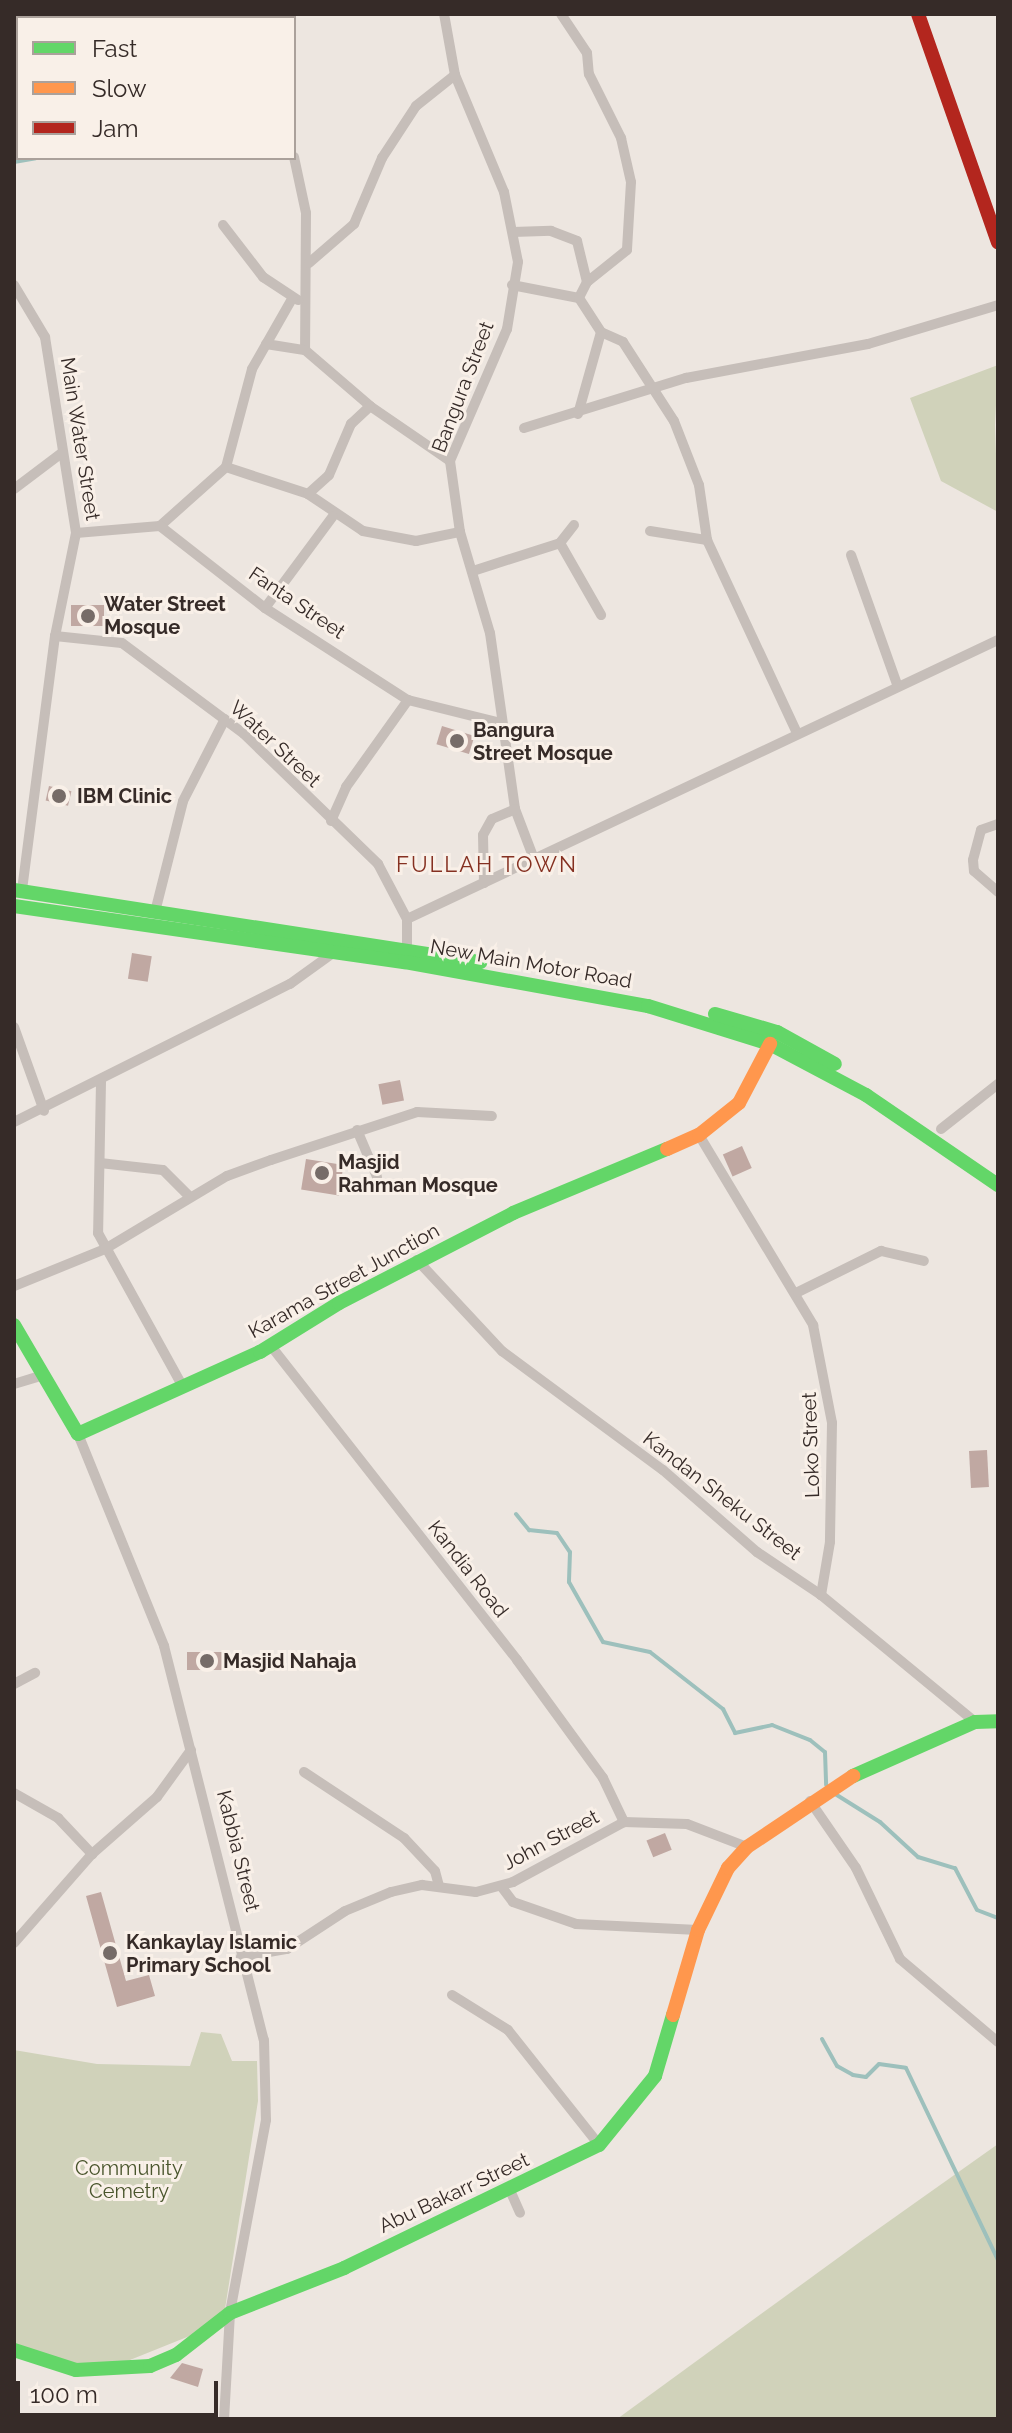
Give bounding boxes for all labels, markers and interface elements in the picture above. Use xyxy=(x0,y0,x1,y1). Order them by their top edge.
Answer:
legend xyxy=(16,16,296,160)
text: Fast xyxy=(92,34,137,63)
text: Slow xyxy=(92,74,146,103)
text: Jam xyxy=(92,114,138,143)
street label: Bangura Street xyxy=(427,318,499,456)
street label: Main Water Street xyxy=(55,355,105,523)
street label: Fanta Street xyxy=(244,562,350,644)
place label: Water Street Mosque xyxy=(104,592,226,639)
marker: Water Street Mosque xyxy=(79,607,97,625)
street label: Water Street xyxy=(224,695,326,793)
place label: Bangura Street Mosque xyxy=(473,718,613,765)
marker: Bangura Street Mosque xyxy=(448,732,466,750)
place label: IBM Clinic xyxy=(77,784,172,808)
marker: IBM Clinic xyxy=(48,785,70,807)
district label: FULLAH TOWN xyxy=(396,852,578,878)
street label: New Main Motor Road xyxy=(428,934,634,994)
place label: Masjid Rahman Mosque xyxy=(338,1150,498,1197)
marker: Masjid Rahman Mosque xyxy=(313,1164,331,1182)
street label: Karama Street Junction xyxy=(244,1218,444,1344)
street label: Loko Street xyxy=(797,1392,825,1498)
street label: Kandan Sheku Street xyxy=(638,1427,806,1565)
street label: Kandia Road xyxy=(423,1516,513,1622)
place label: Masjid Nahaja xyxy=(223,1649,356,1673)
marker: Masjid Nahaja xyxy=(198,1652,216,1670)
street label: Kabbia Street xyxy=(211,1788,265,1914)
street label: John Street xyxy=(499,1805,603,1875)
place label: Kankaylay Islamic Primary School xyxy=(126,1930,298,1977)
marker: Kankaylay Islamic Primary School xyxy=(101,1944,119,1962)
street label: Abu Bakarr Street xyxy=(375,2148,533,2238)
park label: Community Cemetry xyxy=(75,2156,183,2203)
scale bar xyxy=(20,2365,222,2415)
text: 100 m xyxy=(30,2380,98,2409)

